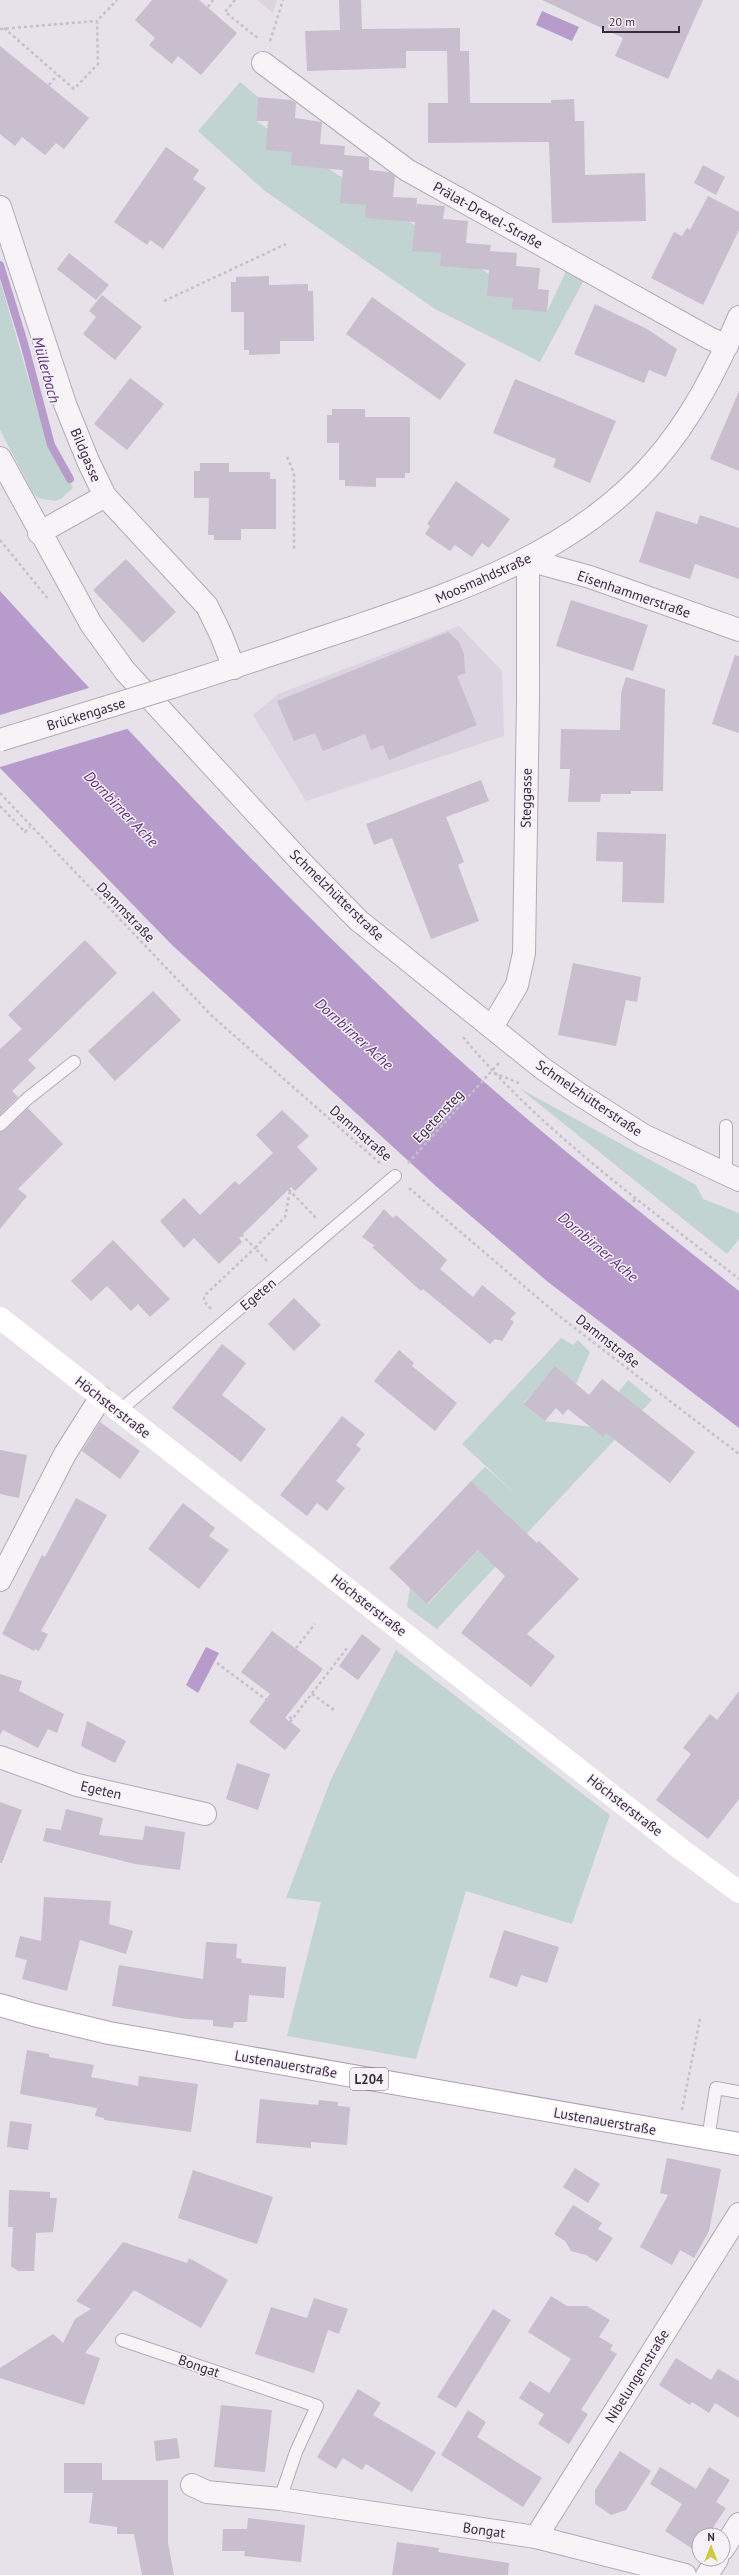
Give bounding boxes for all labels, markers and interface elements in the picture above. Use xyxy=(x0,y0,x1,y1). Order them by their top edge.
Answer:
scale bar xyxy=(603,8,679,34)
text: 20 m xyxy=(609,14,635,29)
street label: Prälat-Drexel-Straße xyxy=(430,177,546,253)
water label: Müllerbach xyxy=(28,334,65,405)
street label: Bildgasse xyxy=(67,425,105,485)
street label: Moosmahdstraße xyxy=(432,549,534,607)
street label: Eisenhammerstraße xyxy=(575,566,693,622)
street label: Brückengasse xyxy=(44,693,128,735)
water label: Dornbirner Ache xyxy=(80,766,163,851)
street label: Steggasse xyxy=(516,768,536,828)
street label: Schmelzhütterstraße xyxy=(286,845,388,945)
street label: Dammstraße xyxy=(93,878,159,946)
water label: Dornbirner Ache xyxy=(311,993,397,1074)
street label: Schmelzhütterstraße xyxy=(532,1056,646,1140)
street label: Egetensteg xyxy=(409,1086,467,1146)
street label: Dammstraße xyxy=(326,1101,396,1165)
water label: Dornbirner Ache xyxy=(554,1208,642,1286)
street label: Egeten xyxy=(236,1274,280,1314)
street label: Dammstraße xyxy=(572,1310,644,1372)
street label: Höchsterstraße xyxy=(72,1372,154,1442)
street label: Höchsterstraße xyxy=(328,1570,410,1640)
street label: Höchsterstraße xyxy=(584,1770,666,1840)
street label: Egeten xyxy=(79,1777,123,1803)
street label: Lustenauerstraße xyxy=(233,2046,339,2082)
road number: L204 xyxy=(350,2068,388,2090)
street label: Lustenauerstraße xyxy=(552,2103,658,2139)
street label: Nibelungenstraße xyxy=(601,2326,673,2426)
street label: Bongat xyxy=(176,2351,222,2382)
street label: Bongat xyxy=(462,2518,507,2542)
north arrow xyxy=(691,2527,731,2567)
text: N xyxy=(707,2530,715,2544)

